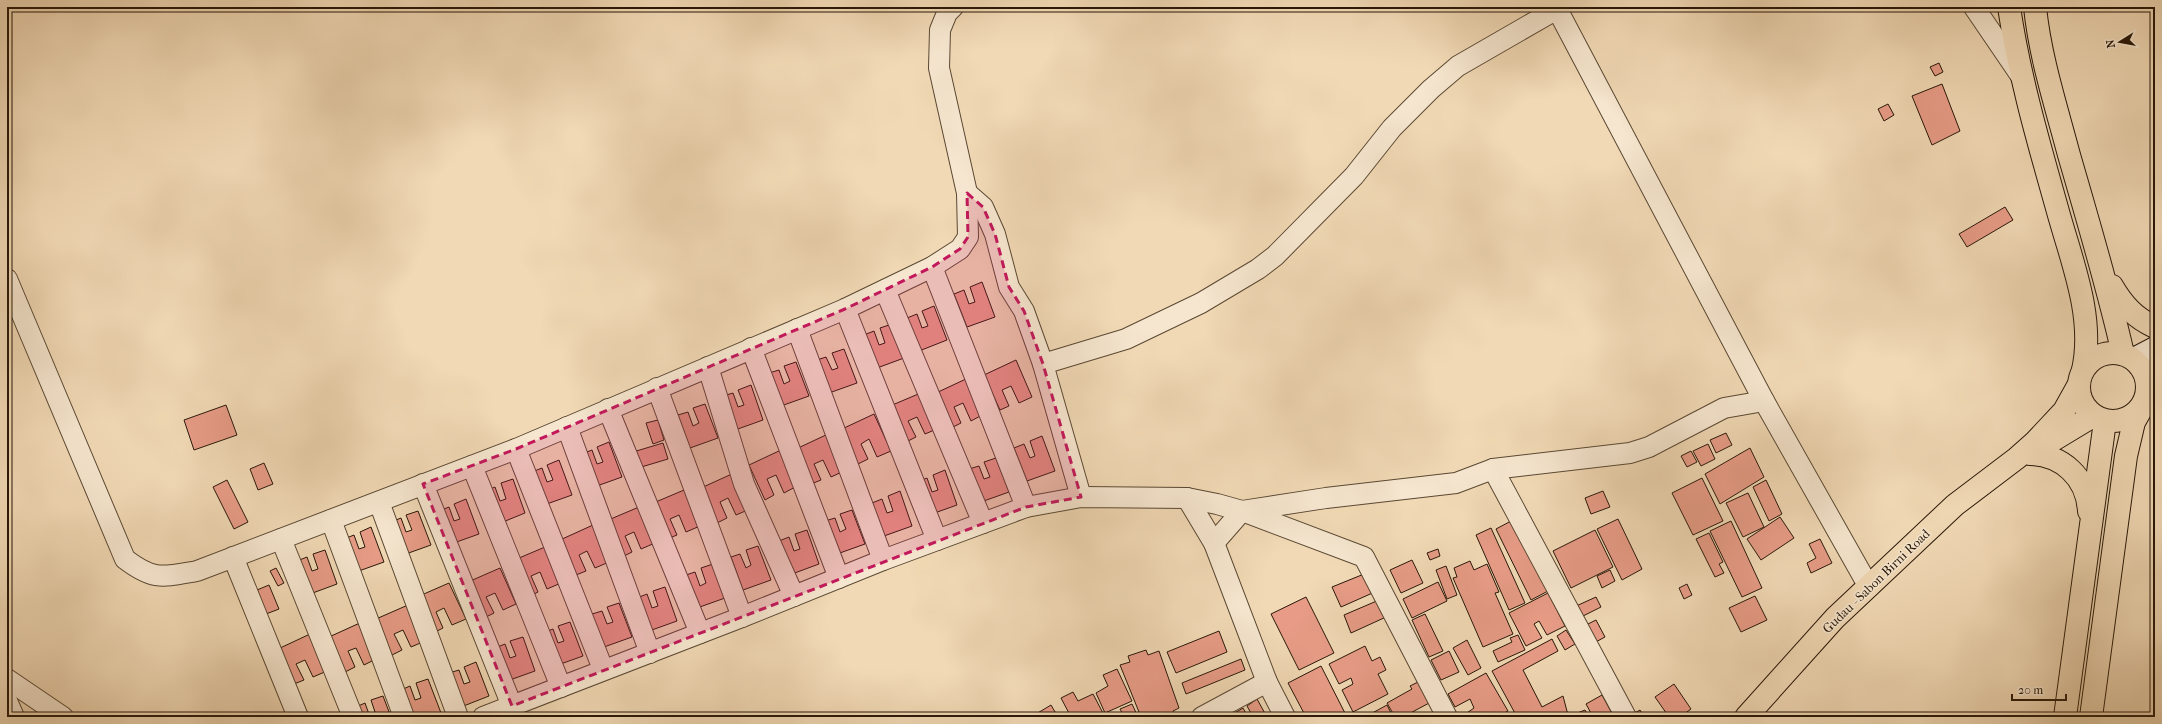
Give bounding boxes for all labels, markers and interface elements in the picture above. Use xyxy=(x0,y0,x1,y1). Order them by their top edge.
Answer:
north arrow xyxy=(2100,22,2140,62)
text: N xyxy=(2103,38,2118,49)
street label: Gudau - Sabon Birni Road xyxy=(1819,525,1933,636)
scale bar xyxy=(2012,676,2066,702)
text: 20 m xyxy=(2018,683,2043,697)

